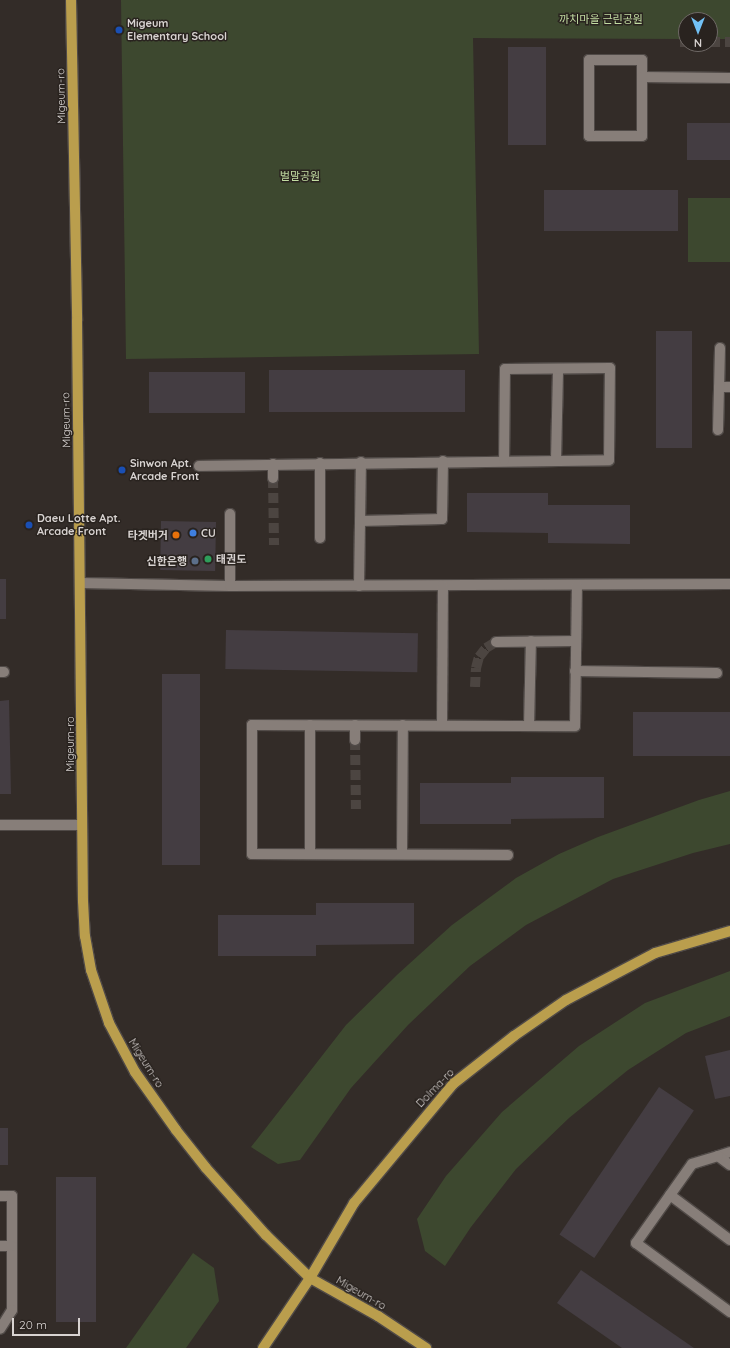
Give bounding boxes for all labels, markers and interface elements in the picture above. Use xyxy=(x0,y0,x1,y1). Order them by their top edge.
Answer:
park label: 까치마을 근린공원 xyxy=(559,12,643,26)
north arrow xyxy=(678,12,718,52)
place label: Migeum Elementary School xyxy=(127,17,227,43)
marker: Migeum Elementary School xyxy=(114,25,124,35)
text: N xyxy=(694,36,702,50)
street label: Migeum-ro xyxy=(54,68,68,124)
park label: 벌말공원 xyxy=(280,169,320,183)
street label: Migeum-ro xyxy=(59,392,73,448)
place label: Sinwon Apt. Arcade Front xyxy=(130,457,199,483)
marker: Sinwon Apt. Arcade Front xyxy=(117,465,127,475)
place label: Daeu Lotte Apt. Arcade Front xyxy=(37,512,121,538)
marker: Daeu Lotte Apt. Arcade Front xyxy=(24,520,34,530)
place label: CU xyxy=(201,526,216,540)
place label: 타겟버거 xyxy=(128,528,168,542)
marker: CU xyxy=(188,528,198,538)
marker: 타겟버거 xyxy=(171,530,181,540)
place label: 태권도 xyxy=(216,552,246,566)
place label: 신한은행 xyxy=(147,554,187,568)
marker: 태권도 xyxy=(203,554,213,564)
marker: 신한은행 xyxy=(190,556,200,566)
street label: Migeum-ro xyxy=(63,716,77,772)
street label: Migeum-ro xyxy=(126,1036,166,1090)
street label: Dolma-ro xyxy=(413,1066,457,1110)
street label: Migeum-ro xyxy=(334,1273,388,1313)
scale bar xyxy=(14,1310,82,1336)
text: 20 m xyxy=(19,1317,47,1332)

